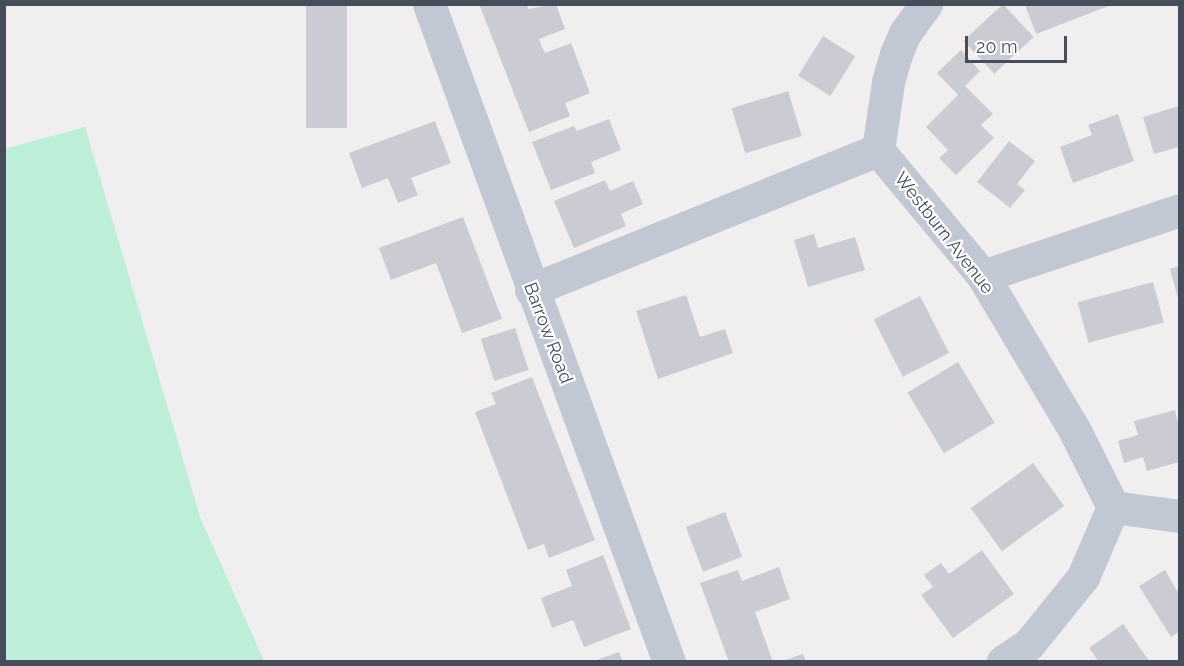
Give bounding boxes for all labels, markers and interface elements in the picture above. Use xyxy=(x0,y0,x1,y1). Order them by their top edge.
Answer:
scale bar xyxy=(968,24,1070,62)
text: 20 m xyxy=(976,36,1018,57)
street label: Westburn Avenue xyxy=(890,168,998,298)
street label: Barrow Road xyxy=(519,279,577,387)

